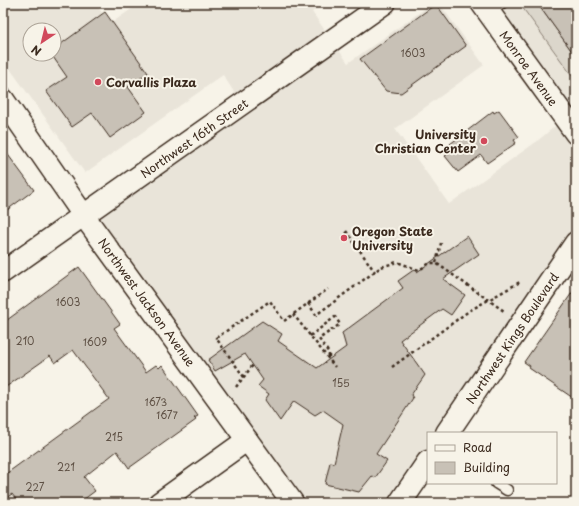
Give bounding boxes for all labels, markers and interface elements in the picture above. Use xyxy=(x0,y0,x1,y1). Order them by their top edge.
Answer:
north arrow xyxy=(22,22,62,62)
street label: Monroe Avenue xyxy=(496,27,563,110)
text: N xyxy=(27,41,44,60)
house number: 1603 xyxy=(401,45,425,60)
place label: Corvallis Plaza xyxy=(106,73,197,91)
marker: Corvallis Plaza xyxy=(93,77,103,87)
street label: Northwest 16th Street xyxy=(136,94,252,182)
place label: University Christian Center xyxy=(375,125,477,157)
marker: University Christian Center xyxy=(479,136,489,146)
place label: Oregon State University xyxy=(352,222,433,254)
marker: Oregon State University xyxy=(339,233,349,243)
street label: Northwest Jackson Avenue xyxy=(94,234,200,370)
street label: Northwest Kings Boulevard xyxy=(461,268,563,407)
house number: 1603 xyxy=(56,294,80,309)
house number: 210 xyxy=(16,333,34,348)
house number: 1609 xyxy=(83,334,107,349)
house number: 155 xyxy=(332,375,350,390)
house number: 1673 xyxy=(145,394,168,409)
house number: 1677 xyxy=(156,407,178,422)
house number: 215 xyxy=(105,429,123,444)
legend xyxy=(427,432,557,484)
text: Road xyxy=(463,438,492,456)
text: Building xyxy=(463,458,510,476)
house number: 221 xyxy=(57,459,75,474)
house number: 227 xyxy=(26,479,45,494)

